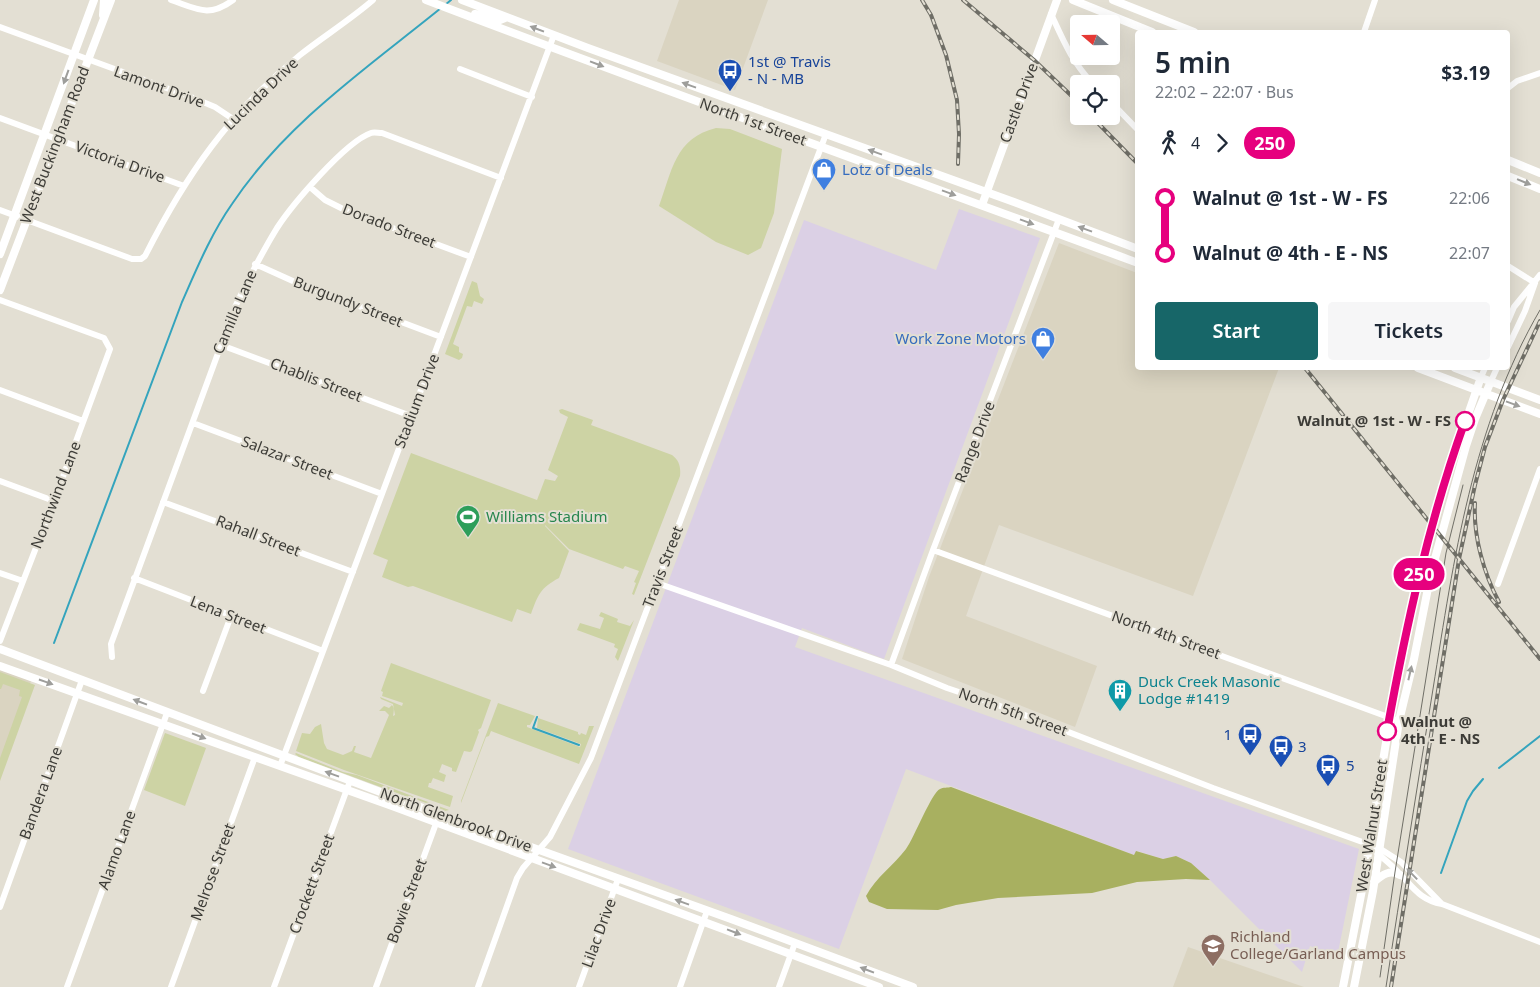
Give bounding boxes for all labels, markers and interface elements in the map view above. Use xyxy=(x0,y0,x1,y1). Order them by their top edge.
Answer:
north arrow xyxy=(1070,15,1120,65)
map controls xyxy=(1070,15,1120,125)
one-way arrow xyxy=(529,25,544,32)
text: 5 min xyxy=(1155,43,1231,81)
place label: 1st @ Travis - N - MB xyxy=(748,51,831,88)
street label: Lucinda Drive xyxy=(219,53,302,134)
bus stop icon: 1st @ Travis - N - MB xyxy=(717,58,743,92)
street label: Lamont Drive xyxy=(111,60,207,112)
street label: Castle Drive xyxy=(994,60,1042,145)
text: $3.19 xyxy=(1441,60,1490,86)
one-way arrow xyxy=(590,61,605,68)
street label: West Buckingham Road xyxy=(15,63,93,226)
one-way arrow xyxy=(62,70,70,85)
button: locate xyxy=(1070,75,1120,125)
one-way arrow xyxy=(681,81,696,89)
text: 22:02 – 22:07 · Bus xyxy=(1155,81,1294,103)
street label: North 1st Street xyxy=(697,92,810,150)
icon: walk xyxy=(1155,129,1183,157)
icon: forward xyxy=(1208,129,1236,157)
text: 250 xyxy=(1254,131,1285,155)
text: 4 xyxy=(1191,132,1200,154)
street label: Victoria Drive xyxy=(73,136,168,187)
one-way arrow xyxy=(867,148,882,156)
shop icon: Lotz of Deals xyxy=(811,157,837,191)
place label: Lotz of Deals xyxy=(842,159,932,179)
one-way arrow xyxy=(1517,178,1532,186)
text: Walnut @ 1st - W - FS xyxy=(1193,185,1388,211)
text: 22:06 xyxy=(1449,187,1490,209)
one-way arrow xyxy=(942,190,957,197)
street label: Dorado Street xyxy=(340,198,439,252)
one-way arrow xyxy=(1020,219,1035,226)
one-way arrow xyxy=(1078,225,1093,232)
text: Walnut @ 4th - E - NS xyxy=(1193,240,1388,266)
text: 22:07 xyxy=(1449,242,1490,264)
street label: Camilla Lane xyxy=(207,266,261,357)
street label: Burgundy Street xyxy=(291,271,406,331)
button: Start xyxy=(1155,302,1318,360)
button: Tickets xyxy=(1328,302,1490,360)
shop icon: Work Zone Motors xyxy=(1030,326,1056,360)
place label: Work Zone Motors xyxy=(895,328,1026,348)
street label: Stadium Drive xyxy=(389,351,443,451)
street label: Chablis Street xyxy=(267,352,366,406)
street label: Range Drive xyxy=(949,398,999,485)
one-way arrow xyxy=(1506,400,1521,408)
place label: Walnut @ 1st - W - FS xyxy=(1297,410,1451,430)
marker: Walnut @ 1st - W - FS xyxy=(1455,411,1475,431)
street label: Salazar Street xyxy=(239,430,336,484)
street label: Northwind Lane xyxy=(25,438,85,551)
sports icon: Williams Stadium xyxy=(455,504,481,538)
place label: Williams Stadium xyxy=(486,506,607,526)
street label: Rahall Street xyxy=(213,510,304,561)
street label: Travis Street xyxy=(637,522,687,611)
line badge: 250 xyxy=(1390,558,1448,590)
text: 250 xyxy=(1404,562,1434,586)
street label: Lena Street xyxy=(188,590,270,638)
street label: North 4th Street xyxy=(1109,605,1224,663)
one-way arrow xyxy=(1406,666,1414,681)
place label: Duck Creek Masonic Lodge #1419 xyxy=(1138,671,1280,708)
building icon: Duck Creek Masonic Lodge #1419 xyxy=(1107,678,1133,712)
one-way arrow xyxy=(38,679,53,686)
street label: North 5th Street xyxy=(956,682,1071,740)
one-way arrow xyxy=(132,698,147,706)
place label: Walnut @ 4th - E - NS xyxy=(1401,711,1480,748)
marker: Walnut @ 4th - E - NS xyxy=(1377,721,1397,741)
bus stop icon: 1 xyxy=(1237,722,1263,756)
place label: 1 xyxy=(1223,724,1232,744)
one-way arrow xyxy=(192,732,207,740)
bus stop icon: 3 xyxy=(1268,734,1294,768)
place label: 3 xyxy=(1298,736,1307,756)
street label: Bandera Lane xyxy=(14,744,66,842)
bus stop icon: 5 xyxy=(1315,753,1341,787)
place label: 5 xyxy=(1346,755,1355,775)
street label: West Walnut Street xyxy=(1351,757,1391,894)
one-way arrow xyxy=(324,770,339,778)
street label: North Glenbrook Drive xyxy=(378,782,535,856)
street label: Alamo Lane xyxy=(92,807,140,892)
street label: Melrose Street xyxy=(185,820,239,923)
street label: Crockett Street xyxy=(284,830,339,936)
street label: Bowie Street xyxy=(382,855,431,946)
one-way arrow xyxy=(541,862,556,869)
one-way arrow xyxy=(1406,868,1418,880)
street label: Lilac Drive xyxy=(576,895,620,970)
one-way arrow xyxy=(674,898,689,906)
place label: Richland College/Garland Campus xyxy=(1230,926,1406,963)
one-way arrow xyxy=(727,929,741,937)
school or university icon: Richland College/Garland Campus xyxy=(1200,933,1226,967)
one-way arrow xyxy=(860,966,875,973)

